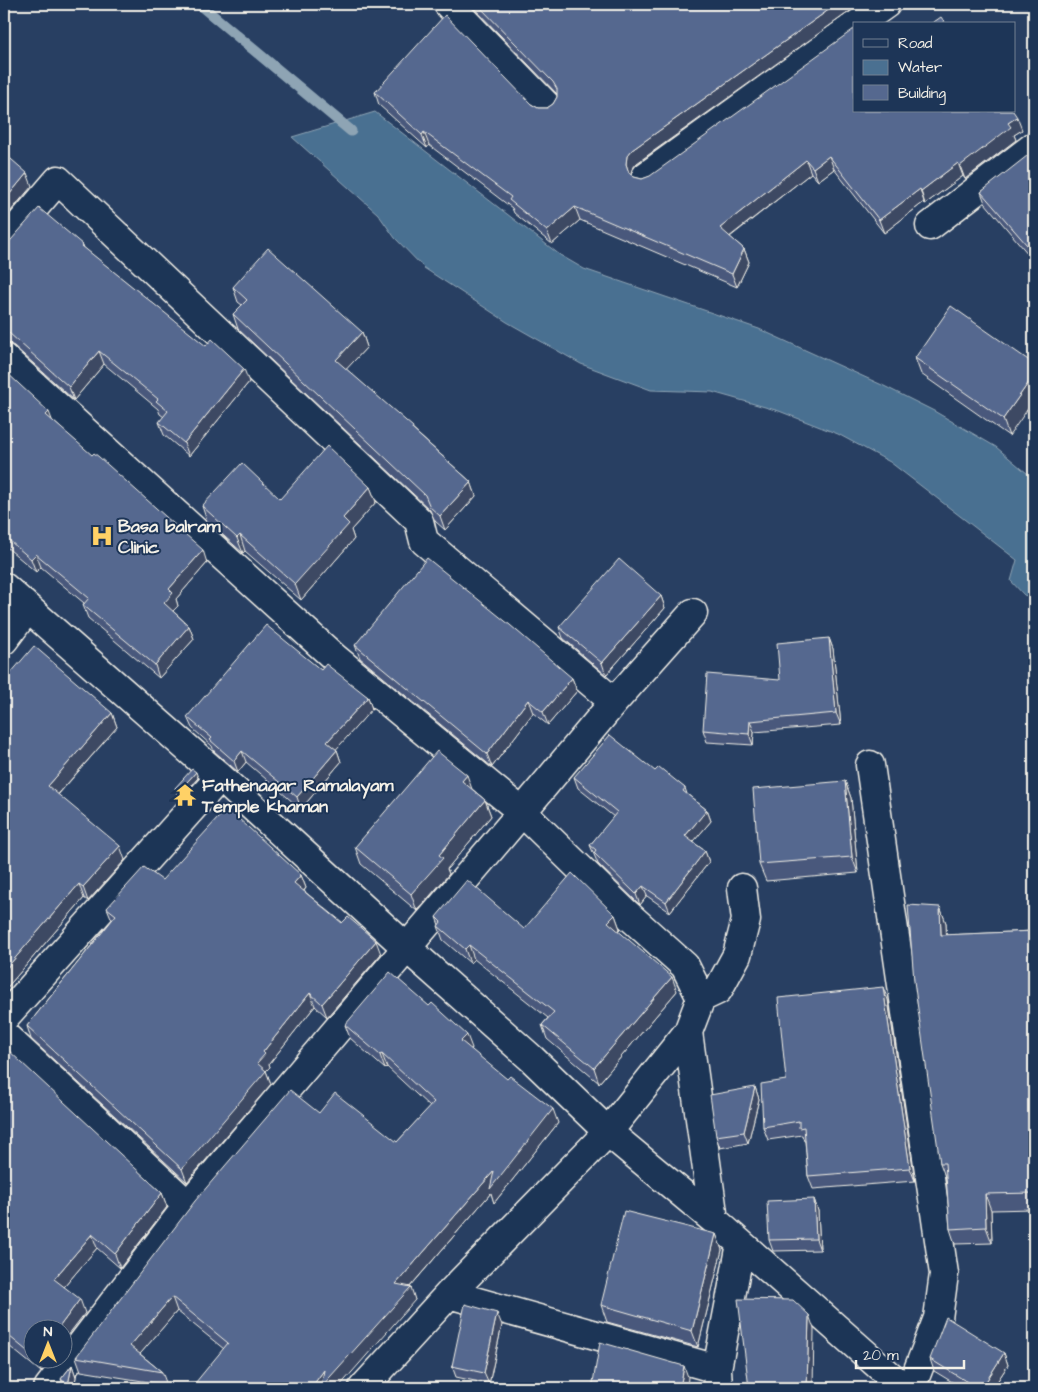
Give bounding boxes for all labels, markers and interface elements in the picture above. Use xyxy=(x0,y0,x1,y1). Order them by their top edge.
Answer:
legend xyxy=(853,22,1016,112)
text: Road xyxy=(898,33,933,54)
text: Water xyxy=(898,57,942,78)
text: Building xyxy=(898,83,946,105)
place label: Basa balram Clinic xyxy=(118,514,222,560)
hospital icon: Basa balram Clinic xyxy=(89,523,115,549)
place label: Fathenagar Ramalayam Temple khaman xyxy=(201,773,394,819)
temple icon: Fathenagar Ramalayam Temple khaman xyxy=(172,782,198,808)
north arrow xyxy=(22,1320,72,1370)
text: N xyxy=(44,1322,53,1342)
scale bar xyxy=(856,1337,963,1369)
text: 20 m xyxy=(863,1345,899,1366)

